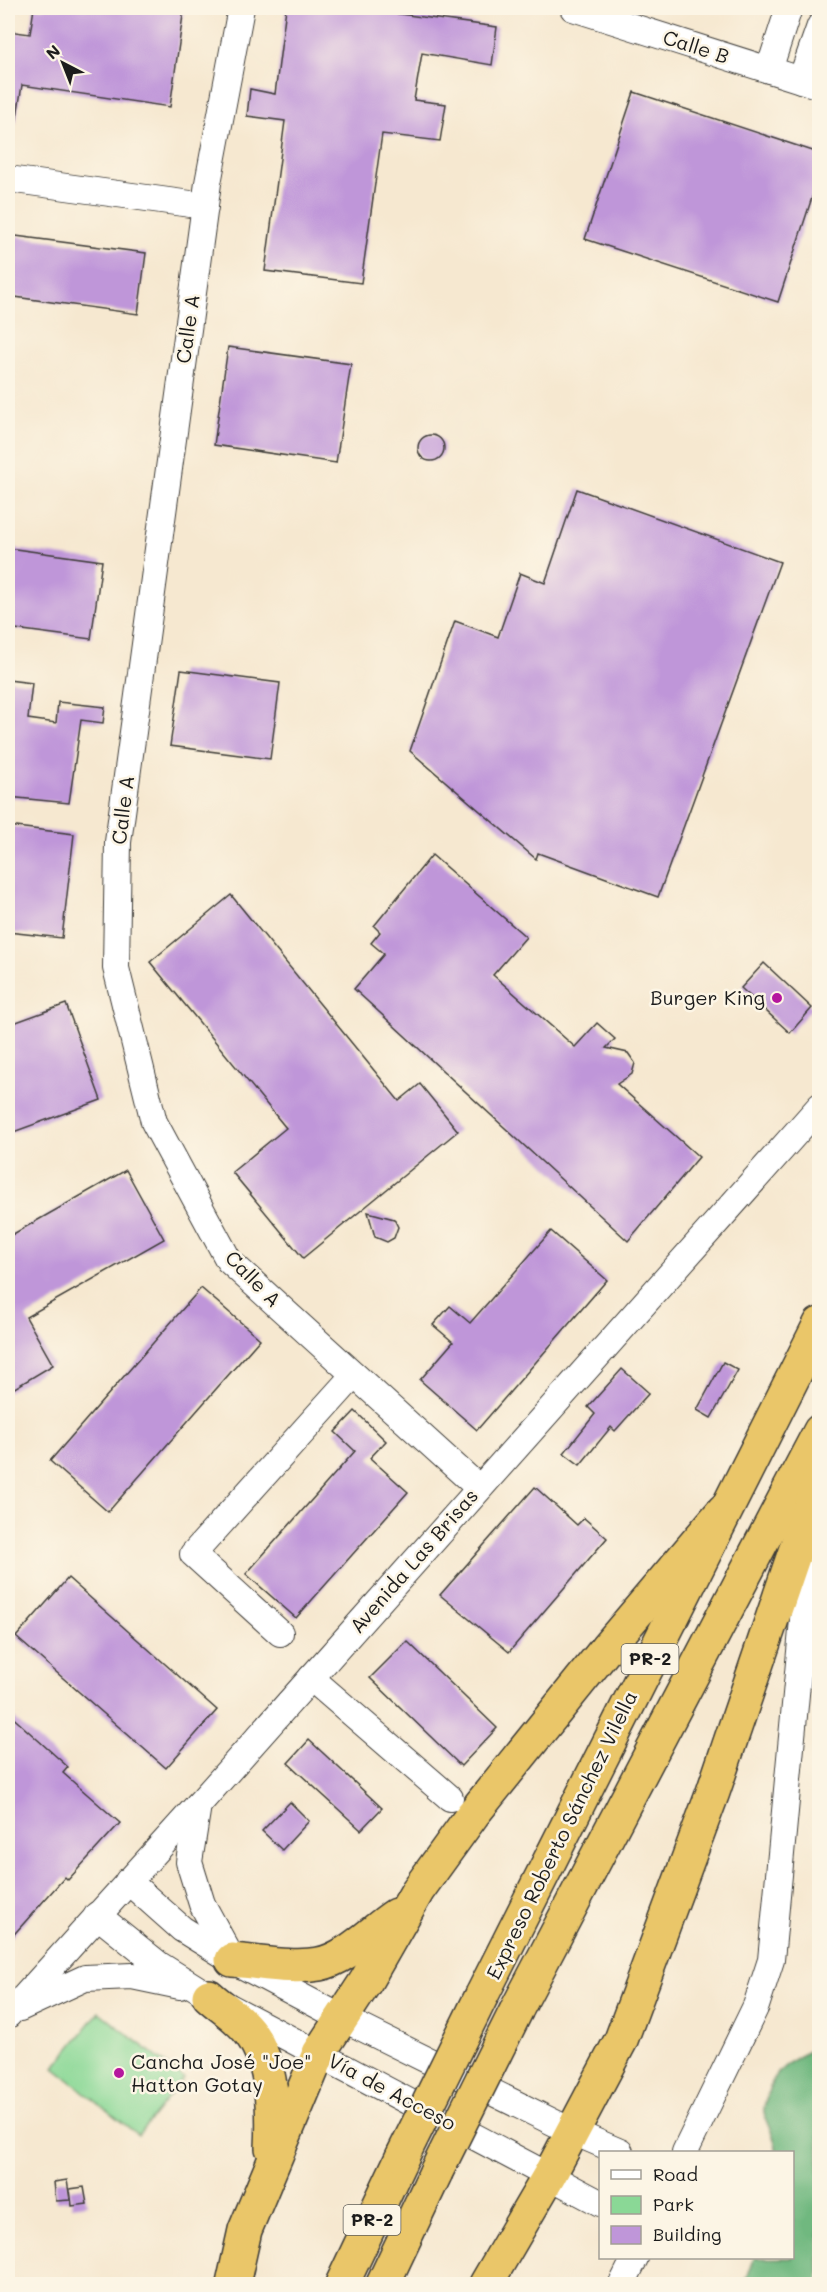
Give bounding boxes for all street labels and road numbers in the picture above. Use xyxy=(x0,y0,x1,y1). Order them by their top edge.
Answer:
street label: Calle B xyxy=(660,23,733,69)
street label: Calle A xyxy=(169,293,205,365)
street label: Calle A xyxy=(105,774,139,846)
street label: Calle A xyxy=(220,1244,287,1312)
street label: Avenida Las Brisas xyxy=(343,1483,483,1638)
road number: PR-2 xyxy=(622,1644,678,1674)
street label: Expreso Roberto Sánchez Vilella xyxy=(480,1686,642,1983)
street label: Vía de Acceso xyxy=(324,2047,461,2136)
road number: PR-2 xyxy=(344,2205,400,2235)

